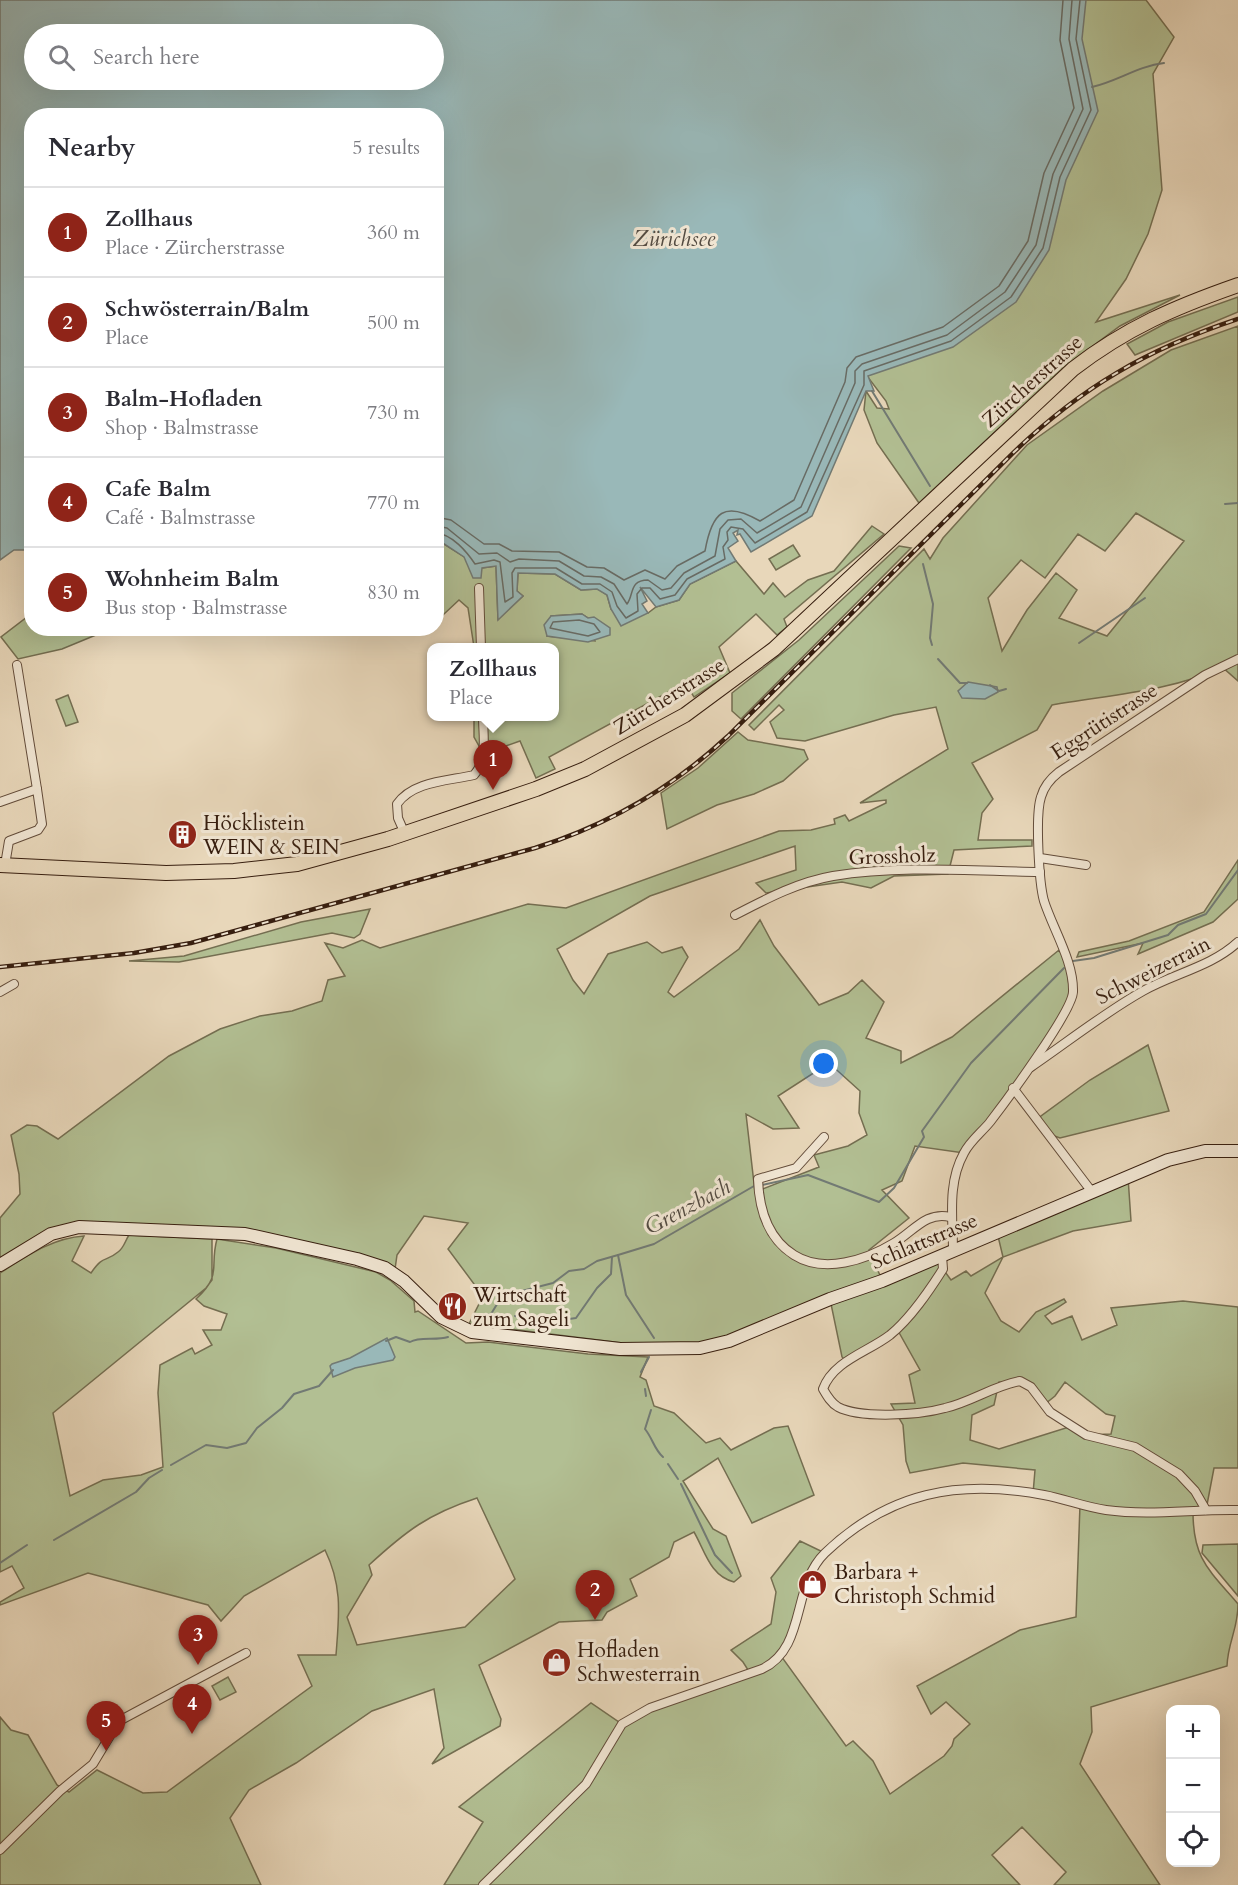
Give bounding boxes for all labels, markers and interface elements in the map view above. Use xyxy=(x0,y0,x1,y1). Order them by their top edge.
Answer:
search box xyxy=(24,24,444,90)
icon: search xyxy=(45,41,78,74)
text: Search here xyxy=(93,42,200,72)
text: Nearby xyxy=(48,130,136,165)
text: 5 results xyxy=(352,134,420,161)
text: Zollhaus xyxy=(105,204,193,234)
text: 1 xyxy=(62,219,73,246)
text: 360 m xyxy=(367,219,420,246)
water label: Zürichsee xyxy=(633,224,716,254)
text: Place · Zürcherstrasse xyxy=(105,234,285,261)
text: Schwösterrain/Balm xyxy=(105,294,309,324)
text: 2 xyxy=(62,309,73,336)
text: 500 m xyxy=(367,309,420,336)
text: Place xyxy=(105,324,149,351)
street label: Zürcherstrasse xyxy=(976,328,1089,434)
text: Balm-Hofladen xyxy=(105,384,262,414)
text: 3 xyxy=(62,399,73,426)
text: 730 m xyxy=(367,399,420,426)
text: Shop · Balmstrasse xyxy=(105,414,259,441)
text: Cafe Balm xyxy=(105,474,211,504)
text: 4 xyxy=(62,489,73,516)
text: 770 m xyxy=(367,489,420,516)
text: Café · Balmstrasse xyxy=(105,504,256,531)
text: Wohnheim Balm xyxy=(105,564,279,594)
text: 5 xyxy=(62,579,73,606)
text: 830 m xyxy=(367,579,420,606)
text: Bus stop · Balmstrasse xyxy=(105,594,288,621)
popup xyxy=(427,643,559,721)
street label: Zürcherstrasse xyxy=(608,651,731,742)
text: Zollhaus xyxy=(449,654,537,684)
street label: Eggrütistrasse xyxy=(1045,676,1163,767)
text: Place xyxy=(449,684,493,711)
pin: 1 xyxy=(474,740,512,790)
place label: Höcklistein WEIN & SEIN xyxy=(202,809,340,862)
building icon: Höcklistein WEIN & SEIN xyxy=(166,819,198,851)
street label: Grossholz xyxy=(848,840,937,873)
street label: Schweizerrain xyxy=(1091,929,1216,1012)
your location xyxy=(809,1049,838,1078)
water label: Grenzbach xyxy=(639,1172,736,1242)
street label: Schlattstrasse xyxy=(866,1206,982,1277)
place label: Wirtschaft zum Sageli xyxy=(472,1281,570,1334)
restaurant icon: Wirtschaft zum Sageli xyxy=(436,1291,468,1323)
place label: Barbara + Christoph Schmid xyxy=(834,1558,995,1611)
shop icon: Barbara + Christoph Schmid xyxy=(797,1568,829,1600)
pin: 2 xyxy=(576,1570,614,1620)
pin: 3 xyxy=(178,1616,218,1665)
place label: Hofladen Schwesterrain xyxy=(577,1636,700,1689)
shop icon: Hofladen Schwesterrain xyxy=(540,1646,572,1678)
pin: 4 xyxy=(172,1684,212,1734)
pin: 5 xyxy=(86,1702,126,1751)
map controls xyxy=(1166,1705,1220,1867)
button: + xyxy=(1166,1705,1220,1759)
button: − xyxy=(1166,1759,1220,1813)
button: locate xyxy=(1166,1813,1220,1867)

